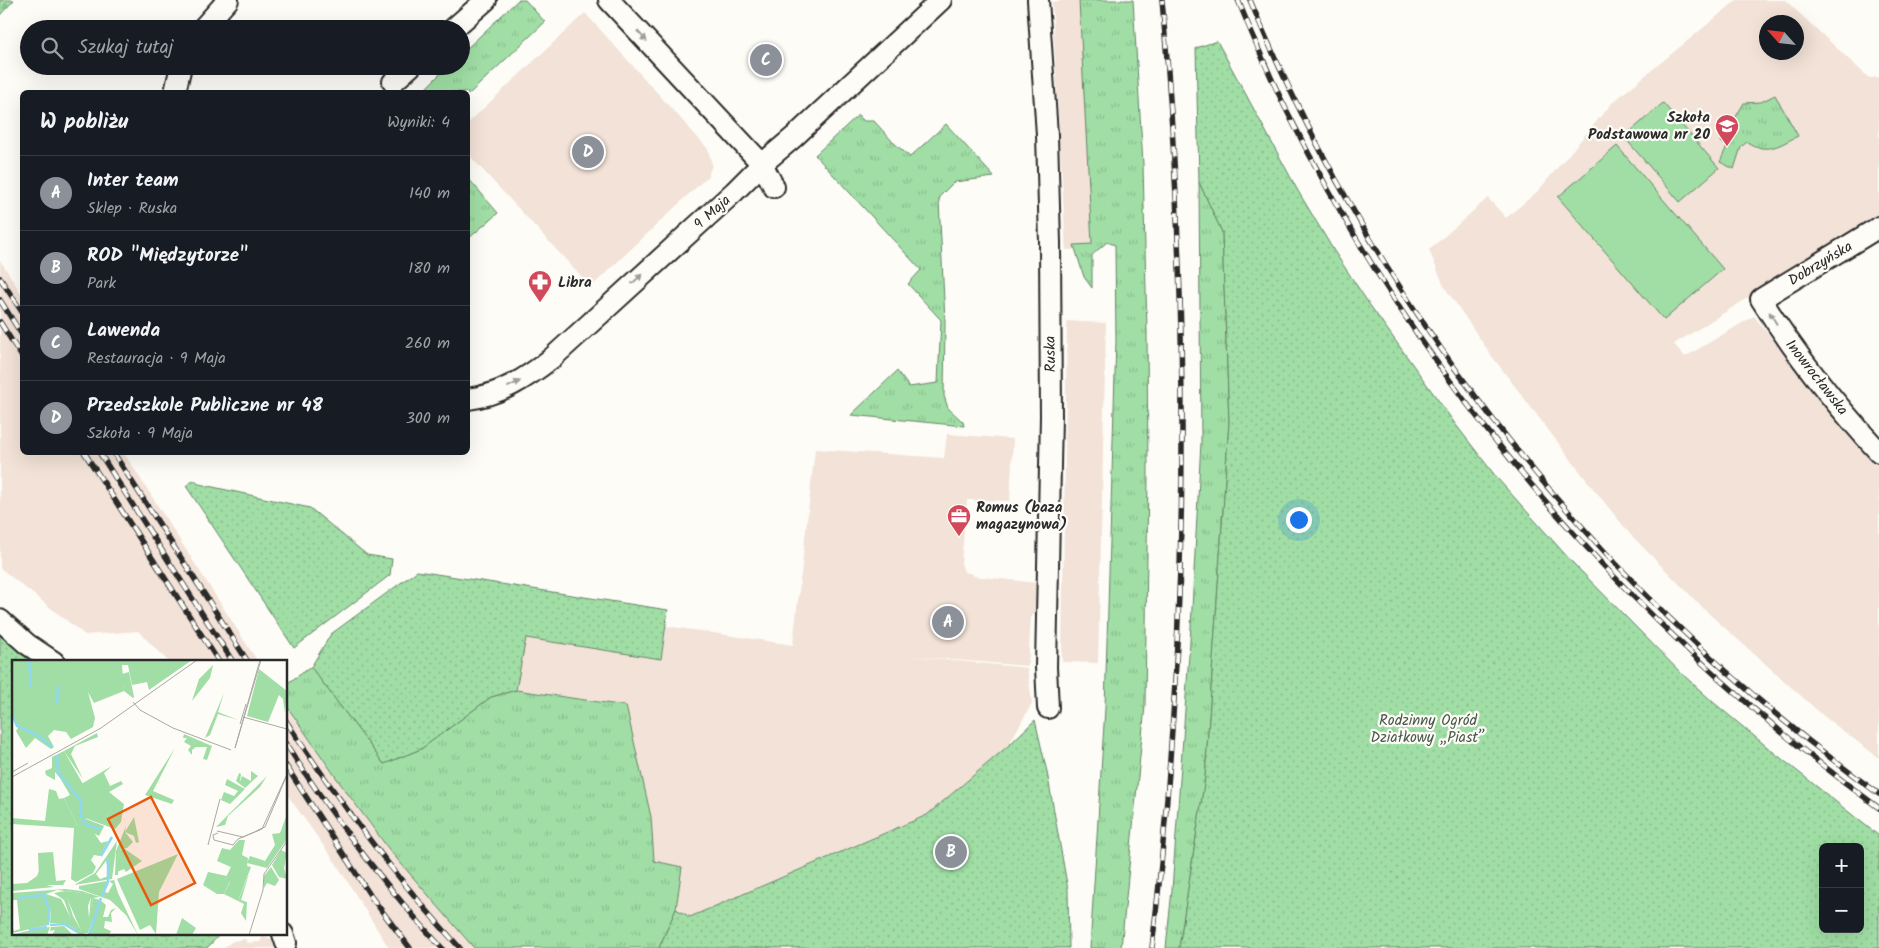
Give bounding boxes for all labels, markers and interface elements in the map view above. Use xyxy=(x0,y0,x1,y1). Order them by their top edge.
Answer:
north arrow xyxy=(1759,15,1804,60)
search box xyxy=(20,20,470,75)
one-way arrow xyxy=(636,29,648,41)
text: Szukaj tutaj xyxy=(78,33,173,63)
icon: search xyxy=(38,34,66,62)
pin: C xyxy=(750,41,782,79)
text: W pobliżu xyxy=(40,106,128,139)
place label: Szkoła Podstawowa nr 20 xyxy=(1588,106,1710,147)
text: Wyniki: 4 xyxy=(387,110,450,135)
school or university icon: Szkoła Podstawowa nr 20 xyxy=(1714,113,1740,147)
pin: D xyxy=(572,133,604,171)
text: Inter team xyxy=(87,166,179,196)
text: A xyxy=(51,181,61,206)
text: 140 m xyxy=(409,181,450,206)
street label: 9 Maja xyxy=(689,189,737,236)
text: Sklep · Ruska xyxy=(87,196,177,221)
street label: Dobrzyńska xyxy=(1784,235,1857,293)
text: ROD "Międzytorze" xyxy=(87,241,248,271)
text: B xyxy=(51,256,61,281)
text: 180 m xyxy=(408,256,450,281)
pharmacy icon: Libra xyxy=(527,269,553,303)
text: Park xyxy=(87,271,116,296)
place label: Libra xyxy=(558,271,592,295)
one-way arrow xyxy=(631,273,643,285)
one-way arrow xyxy=(1768,312,1778,325)
text: Lawenda xyxy=(87,316,160,346)
text: C xyxy=(51,331,61,356)
text: 260 m xyxy=(405,331,450,356)
street label: Inowrocławska xyxy=(1779,334,1854,421)
street label: Ruska xyxy=(1039,336,1063,372)
text: Restauracja · 9 Maja xyxy=(87,346,226,371)
one-way arrow xyxy=(507,380,521,388)
text: Przedszkole Publiczne nr 48 xyxy=(87,391,323,421)
text: D xyxy=(51,406,61,431)
text: 300 m xyxy=(406,406,450,431)
text: Szkoła · 9 Maja xyxy=(87,421,193,446)
place label: Romus (baza magazynowa) xyxy=(976,496,1067,537)
office icon: Romus (baza magazynowa) xyxy=(946,503,972,537)
your location xyxy=(1286,507,1312,533)
pin: A xyxy=(932,603,964,641)
inset map xyxy=(12,660,288,936)
park label: Rodzinny Ogród Działkowy „Piast” xyxy=(1371,709,1485,750)
pin: B xyxy=(935,833,967,871)
map controls xyxy=(1819,843,1864,933)
button: + xyxy=(1819,843,1864,888)
button: − xyxy=(1819,888,1864,933)

